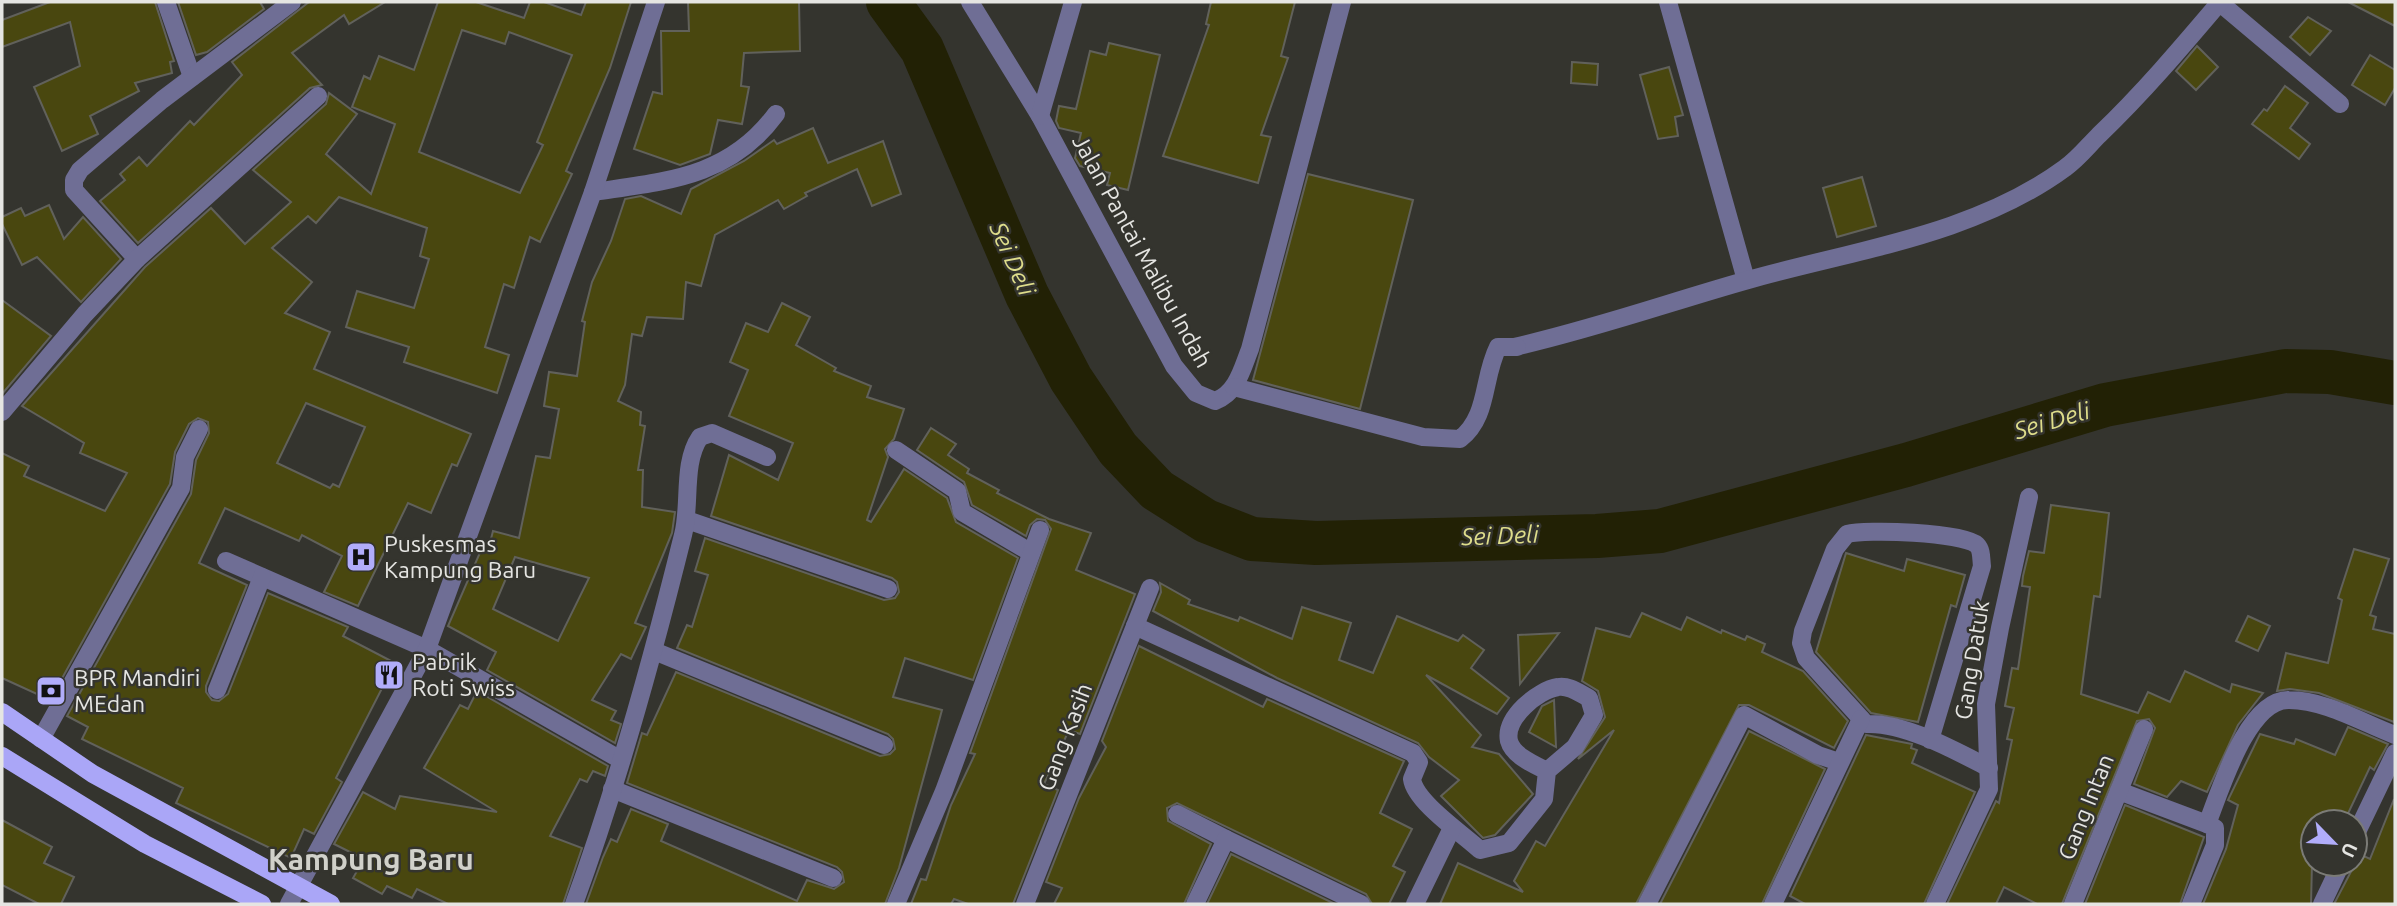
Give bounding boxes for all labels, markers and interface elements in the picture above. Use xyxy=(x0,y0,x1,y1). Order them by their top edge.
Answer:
street label: Jalan Pantai Malibu Indah xyxy=(1068,130,1217,372)
water label: Sei Deli xyxy=(984,217,1041,301)
water label: Sei Deli xyxy=(2010,397,2094,444)
water label: Sei Deli xyxy=(1460,521,1540,550)
place label: Puskesmas Kampung Baru xyxy=(384,531,536,582)
hospital icon: Puskesmas Kampung Baru xyxy=(344,540,378,574)
street label: Gang Datuk xyxy=(1950,598,1993,721)
place label: Pabrik Roti Swiss xyxy=(412,649,515,700)
restaurant icon: Pabrik Roti Swiss xyxy=(372,658,406,692)
place label: BPR Mandiri MEdan xyxy=(74,665,200,716)
bank icon: BPR Mandiri MEdan xyxy=(34,674,68,708)
street label: Gang Kasih xyxy=(1033,679,1096,794)
street label: Gang Intan xyxy=(2053,750,2118,863)
north arrow xyxy=(2299,808,2369,878)
text: U xyxy=(2337,839,2362,861)
district label: Kampung Baru xyxy=(268,842,474,876)

